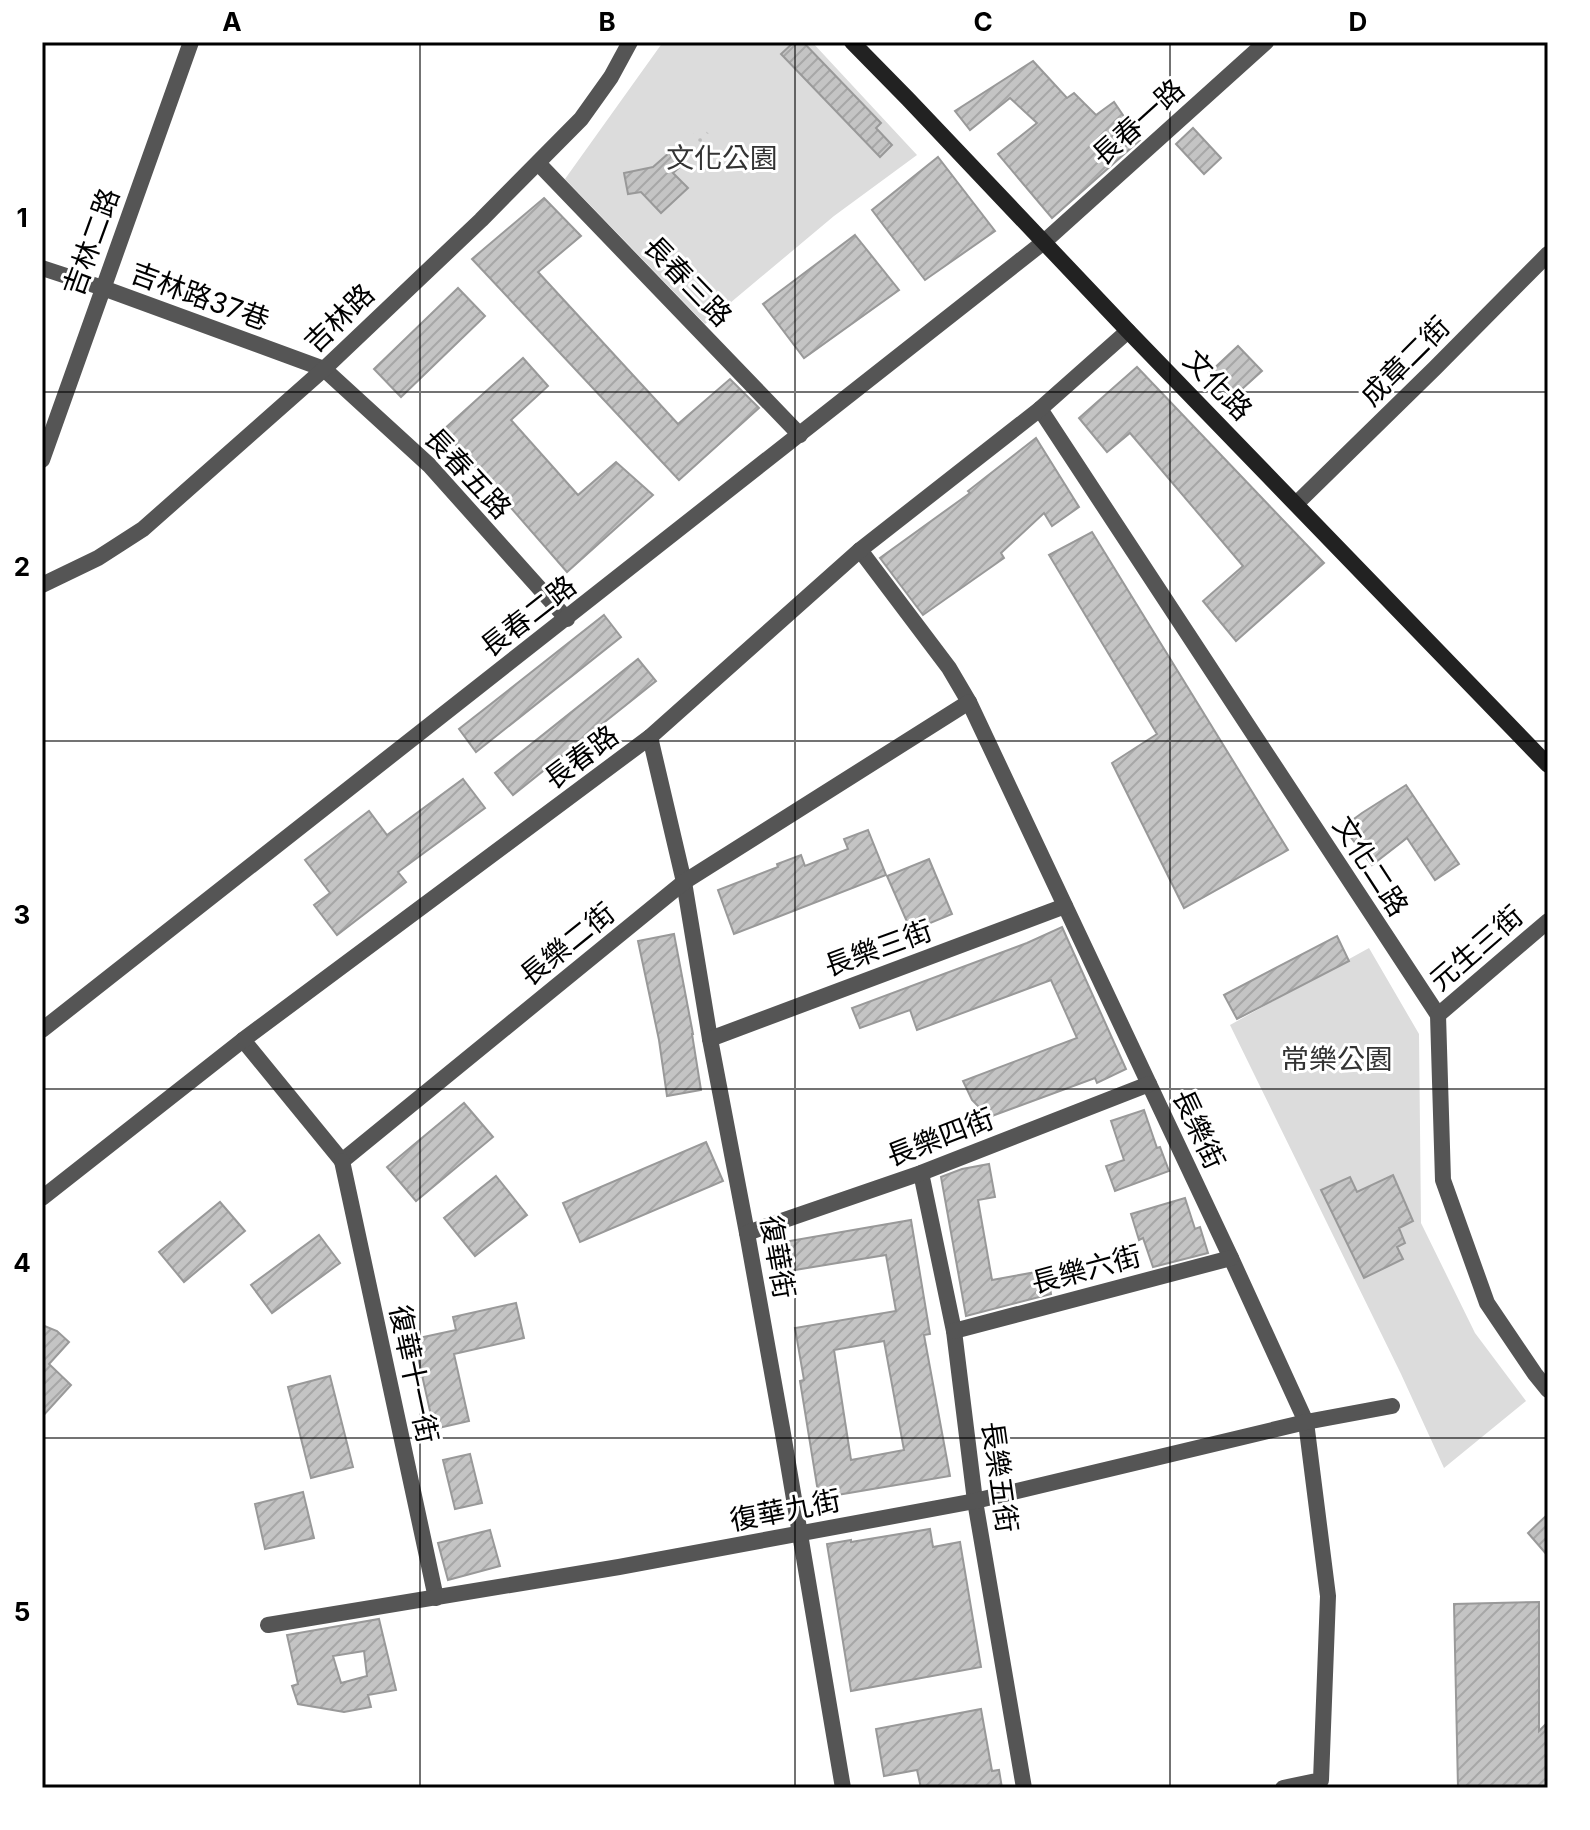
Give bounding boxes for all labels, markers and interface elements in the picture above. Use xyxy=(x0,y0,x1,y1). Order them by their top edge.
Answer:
text: A xyxy=(222,6,242,37)
text: B xyxy=(598,6,616,37)
text: C xyxy=(973,6,993,37)
text: D xyxy=(1349,6,1367,37)
street label: 長春一路 xyxy=(1085,72,1191,172)
park label: 文化公園 xyxy=(666,141,778,175)
street label: 吉林二路 xyxy=(56,184,126,300)
text: 1 xyxy=(16,202,28,233)
street label: 長春三路 xyxy=(637,229,739,333)
street label: 吉林路37巷 xyxy=(126,255,274,337)
street label: 吉林路 xyxy=(297,277,381,359)
street label: 成章二街 xyxy=(1353,309,1457,413)
street label: 文化路 xyxy=(1177,343,1259,427)
street label: 長春五路 xyxy=(417,420,519,526)
text: 2 xyxy=(14,551,30,582)
street label: 長春二路 xyxy=(473,568,583,664)
street label: 長春路 xyxy=(537,718,625,796)
street label: 文化二路 xyxy=(1326,810,1416,922)
street label: 長樂二街 xyxy=(513,896,621,992)
street label: 元生三街 xyxy=(1423,898,1529,998)
text: 3 xyxy=(14,899,30,930)
street label: 長樂三街 xyxy=(820,913,936,983)
park label: 常樂公園 xyxy=(1281,1042,1393,1076)
street label: 長樂街 xyxy=(1166,1084,1232,1174)
street label: 長樂四街 xyxy=(882,1101,998,1173)
street label: 復華街 xyxy=(754,1213,802,1301)
street label: 長樂六街 xyxy=(1028,1238,1144,1300)
text: 4 xyxy=(13,1247,31,1278)
street label: 復華十一街 xyxy=(383,1302,445,1446)
street label: 長樂五街 xyxy=(975,1419,1025,1535)
street label: 復華九街 xyxy=(727,1483,843,1537)
text: 5 xyxy=(14,1596,30,1627)

